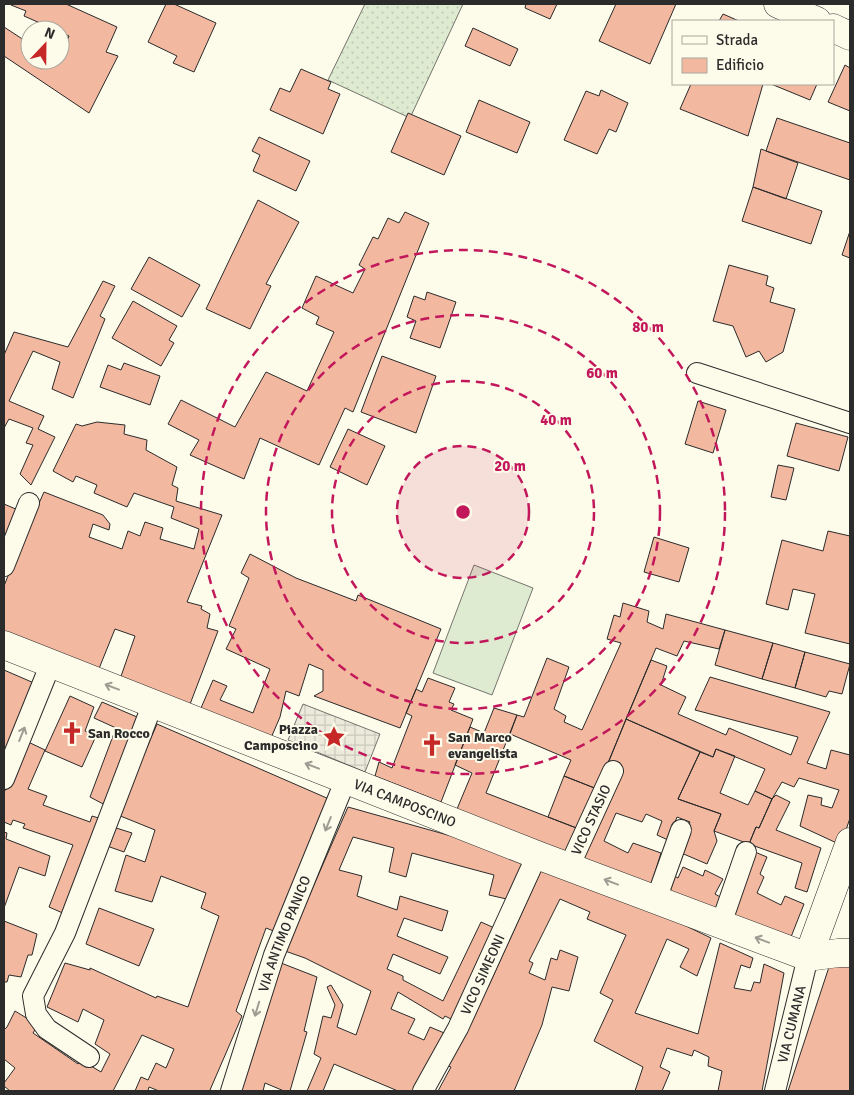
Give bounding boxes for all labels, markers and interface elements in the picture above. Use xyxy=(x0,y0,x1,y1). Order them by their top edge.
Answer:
north arrow xyxy=(20,20,70,70)
legend xyxy=(672,20,834,85)
text: N xyxy=(42,24,57,43)
text: Strada xyxy=(716,31,758,49)
text: Edificio xyxy=(716,56,764,74)
text: 80 m xyxy=(632,318,664,336)
text: 60 m xyxy=(586,364,618,382)
text: 40 m xyxy=(540,411,572,429)
text: 20 m xyxy=(494,457,526,475)
centre of rings xyxy=(454,503,472,521)
one-way arrow xyxy=(105,682,120,692)
church icon: San Rocco xyxy=(59,720,85,746)
place label: Piazza Camposcino xyxy=(244,721,318,754)
place icon: Piazza Camposcino xyxy=(321,724,347,750)
place label: San Rocco xyxy=(88,725,150,742)
one-way arrow xyxy=(18,727,27,742)
place label: San Marco evangelista xyxy=(448,729,518,762)
church icon: San Marco evangelista xyxy=(419,732,445,758)
one-way arrow xyxy=(305,761,321,770)
street label: VIA CAMPOSCINO xyxy=(351,776,458,831)
street label: VICO STASIO xyxy=(568,782,615,858)
one-way arrow xyxy=(322,817,331,832)
street label: VIA ANTIMO PANICO xyxy=(255,873,315,994)
one-way arrow xyxy=(603,877,619,886)
street label: VICO SIMEONI xyxy=(457,932,509,1018)
one-way arrow xyxy=(755,935,771,944)
street label: VIA CUMANA xyxy=(774,983,810,1065)
one-way arrow xyxy=(252,1000,261,1016)

